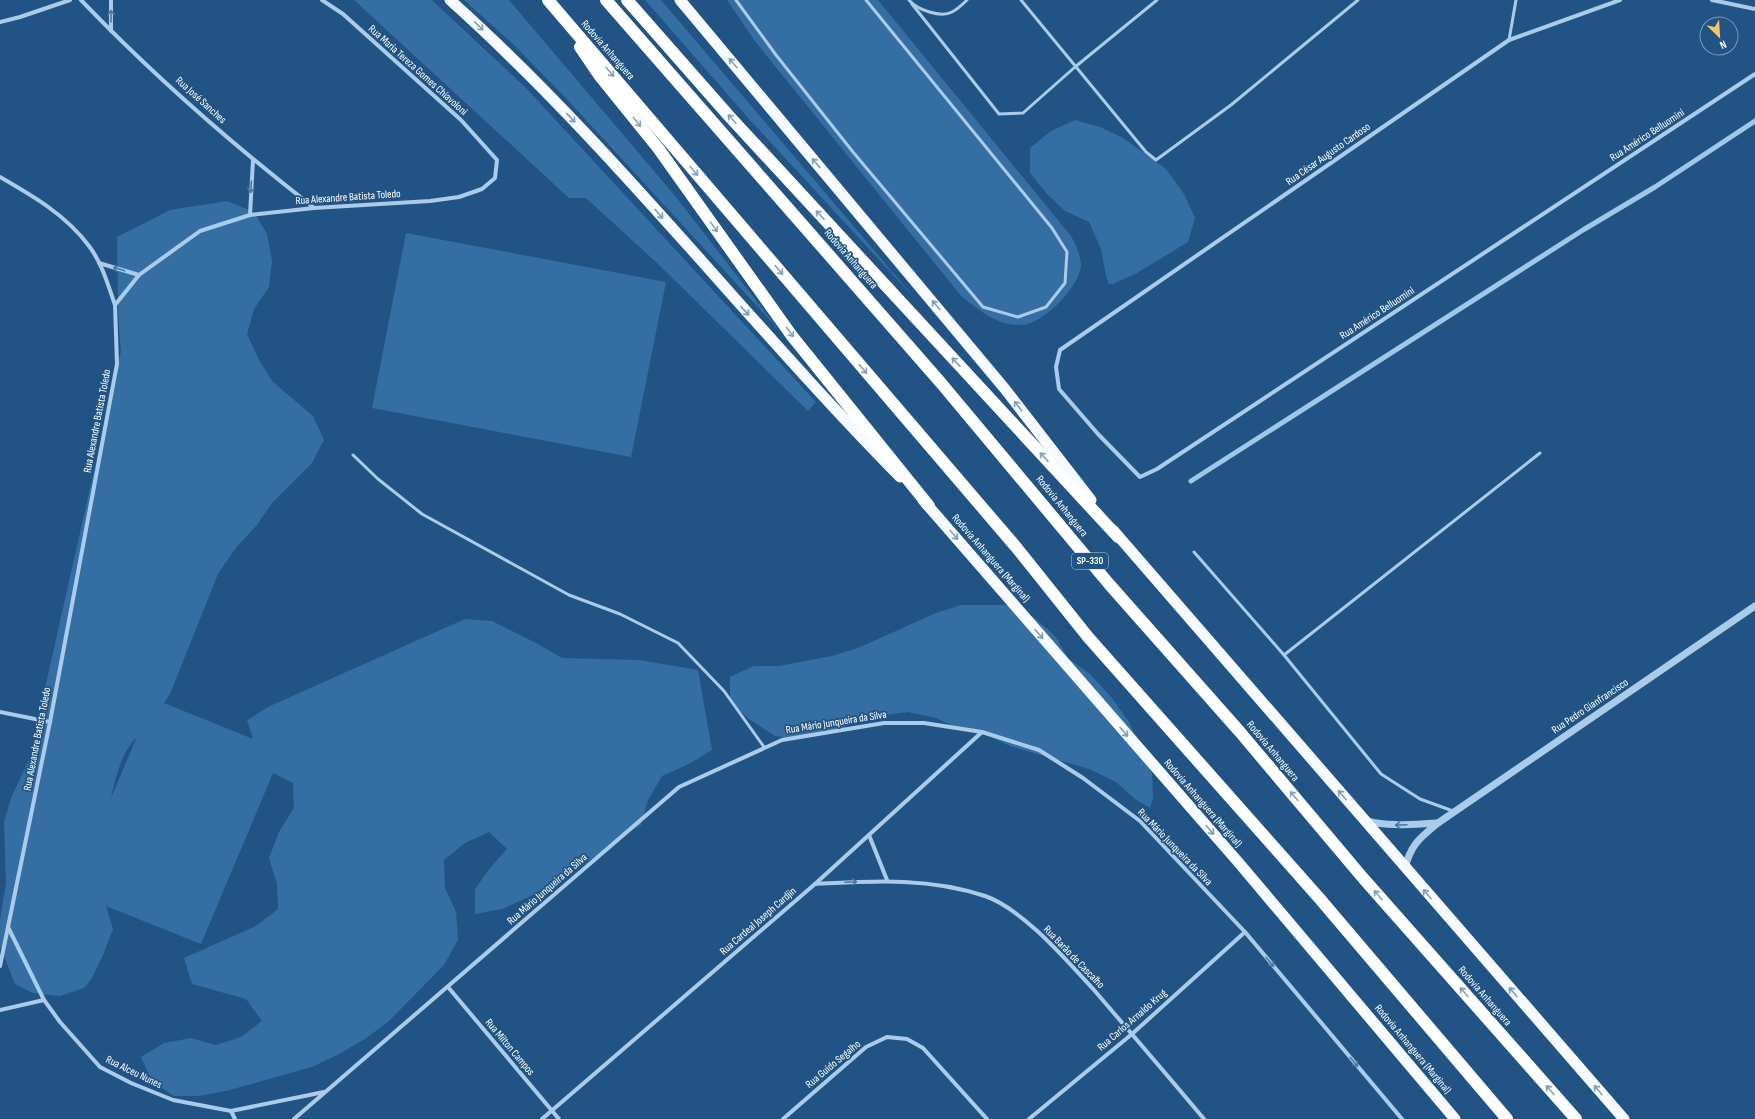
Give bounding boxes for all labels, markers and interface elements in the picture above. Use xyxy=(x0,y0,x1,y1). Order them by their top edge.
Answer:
one-way arrow xyxy=(107,10,115,23)
north arrow xyxy=(1699,16,1739,56)
street label: Rodovia Anhanguera xyxy=(579,18,637,82)
one-way arrow xyxy=(474,21,484,31)
street label: Rua Maria Tereza Gomes Chiavoloni xyxy=(366,22,470,118)
text: N xyxy=(1717,37,1728,52)
one-way arrow xyxy=(728,58,737,69)
one-way arrow xyxy=(605,67,614,78)
street label: Rua José Sanches xyxy=(173,74,229,126)
street label: Rua Américo Belluomini xyxy=(1607,106,1687,164)
one-way arrow xyxy=(566,113,576,123)
one-way arrow xyxy=(727,114,736,125)
one-way arrow xyxy=(632,117,641,128)
street label: Rua César Augusto Cardoso xyxy=(1283,120,1373,188)
one-way arrow xyxy=(812,157,821,168)
one-way arrow xyxy=(690,166,699,176)
one-way arrow xyxy=(248,180,255,193)
street label: Rua Alexandre Batista Toledo xyxy=(295,187,401,207)
one-way arrow xyxy=(655,209,664,219)
one-way arrow xyxy=(815,210,824,220)
one-way arrow xyxy=(710,221,718,232)
street label: Rodovia Anhanguera xyxy=(822,227,880,291)
one-way arrow xyxy=(774,264,783,275)
one-way arrow xyxy=(113,265,126,272)
street label: Rua Américo Belluomini xyxy=(1337,284,1417,342)
one-way arrow xyxy=(931,300,940,311)
one-way arrow xyxy=(741,306,750,316)
one-way arrow xyxy=(786,326,794,337)
one-way arrow xyxy=(951,357,960,367)
one-way arrow xyxy=(859,363,868,374)
street label: Rua Alexandre Batista Toledo xyxy=(81,368,114,474)
one-way arrow xyxy=(1014,400,1023,411)
one-way arrow xyxy=(1039,452,1049,462)
street label: Rodovia Anhanguera xyxy=(1033,473,1091,539)
street label: Rodovia Anhanguera (Marginal) xyxy=(949,511,1033,605)
one-way arrow xyxy=(950,530,959,541)
road number: SP-330 xyxy=(1072,553,1108,569)
one-way arrow xyxy=(1035,628,1044,639)
street label: Rua Pedro Gianfrancisco xyxy=(1549,675,1631,736)
street label: Rua Alexandre Batista Toledo xyxy=(21,686,54,792)
street label: Rua Mário Junqueira da Silva xyxy=(785,708,887,736)
street label: Rodovia Anhanguera xyxy=(1244,718,1302,784)
one-way arrow xyxy=(1120,727,1129,737)
street label: Rodovia Anhanguera (Marginal) xyxy=(1161,756,1245,850)
one-way arrow xyxy=(1338,790,1347,800)
one-way arrow xyxy=(1289,791,1298,801)
street label: Rua Mário Junqueira da Silva xyxy=(1135,806,1215,888)
one-way arrow xyxy=(1395,821,1408,828)
one-way arrow xyxy=(1205,825,1214,835)
street label: Rua Mário Junqueira da Silva xyxy=(504,851,590,927)
one-way arrow xyxy=(844,879,857,886)
street label: Rua Cardeal Joseph Cardjin xyxy=(717,884,799,958)
one-way arrow xyxy=(1423,888,1432,899)
one-way arrow xyxy=(1373,890,1383,900)
street label: Rua Barão de Cascalho xyxy=(1041,923,1108,991)
one-way arrow xyxy=(1265,957,1274,967)
street label: Rodovia Anhanguera xyxy=(1456,964,1514,1028)
street label: Rua Carlos Arnaldo Krug xyxy=(1095,986,1170,1054)
one-way arrow xyxy=(1508,986,1517,997)
one-way arrow xyxy=(1460,988,1469,998)
street label: Rodovia Anhanguera (Marginal) xyxy=(1372,1002,1454,1096)
street label: Rua Milton Campos xyxy=(482,1016,538,1078)
street label: Rua Guido Segalho xyxy=(803,1037,863,1091)
street label: Rua Alceu Nunes xyxy=(104,1053,164,1091)
one-way arrow xyxy=(1349,1056,1358,1067)
one-way arrow xyxy=(1545,1085,1555,1095)
one-way arrow xyxy=(1594,1085,1603,1095)

